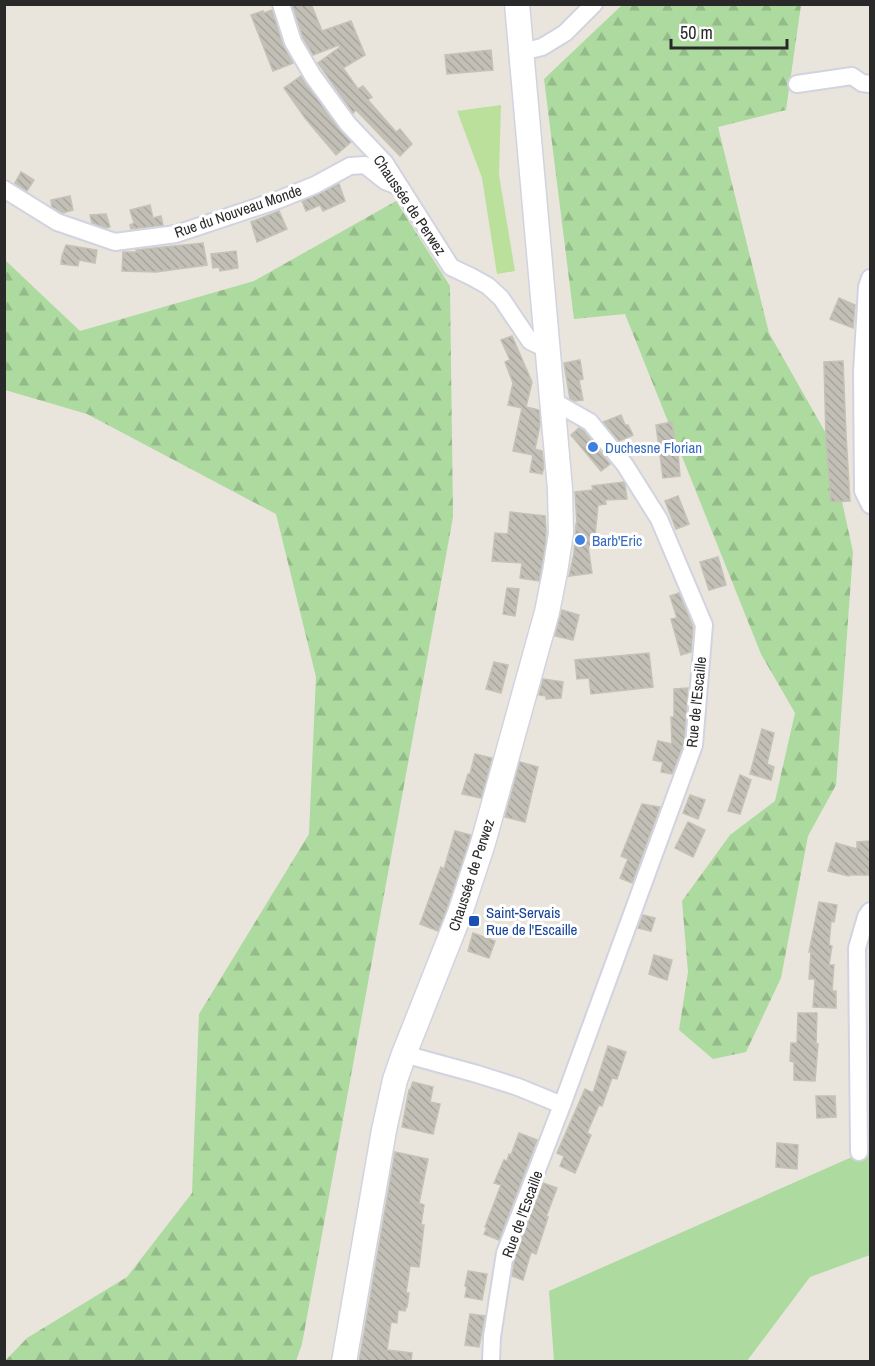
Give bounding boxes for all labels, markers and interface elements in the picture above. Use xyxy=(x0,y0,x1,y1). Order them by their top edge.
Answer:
scale bar xyxy=(671,12,786,50)
text: 50 m xyxy=(680,20,713,45)
street label: Chaussée de Perwez xyxy=(369,151,451,259)
street label: Rue du Nouveau Monde xyxy=(172,179,305,243)
place label: Duchesne Florian xyxy=(605,437,702,458)
marker: Duchesne Florian xyxy=(586,440,600,454)
place label: Barb'Eric xyxy=(592,530,642,551)
marker: Barb'Eric xyxy=(573,533,587,547)
street label: Rue de l'Escaille xyxy=(681,655,711,748)
street label: Chaussée de Perwez xyxy=(443,816,499,934)
place label: Saint-Servais Rue de l'Escaille xyxy=(486,902,577,940)
marker: Saint-Servais Rue de l'Escaille xyxy=(467,914,481,928)
street label: Rue de l'Escaille xyxy=(497,1167,548,1260)

